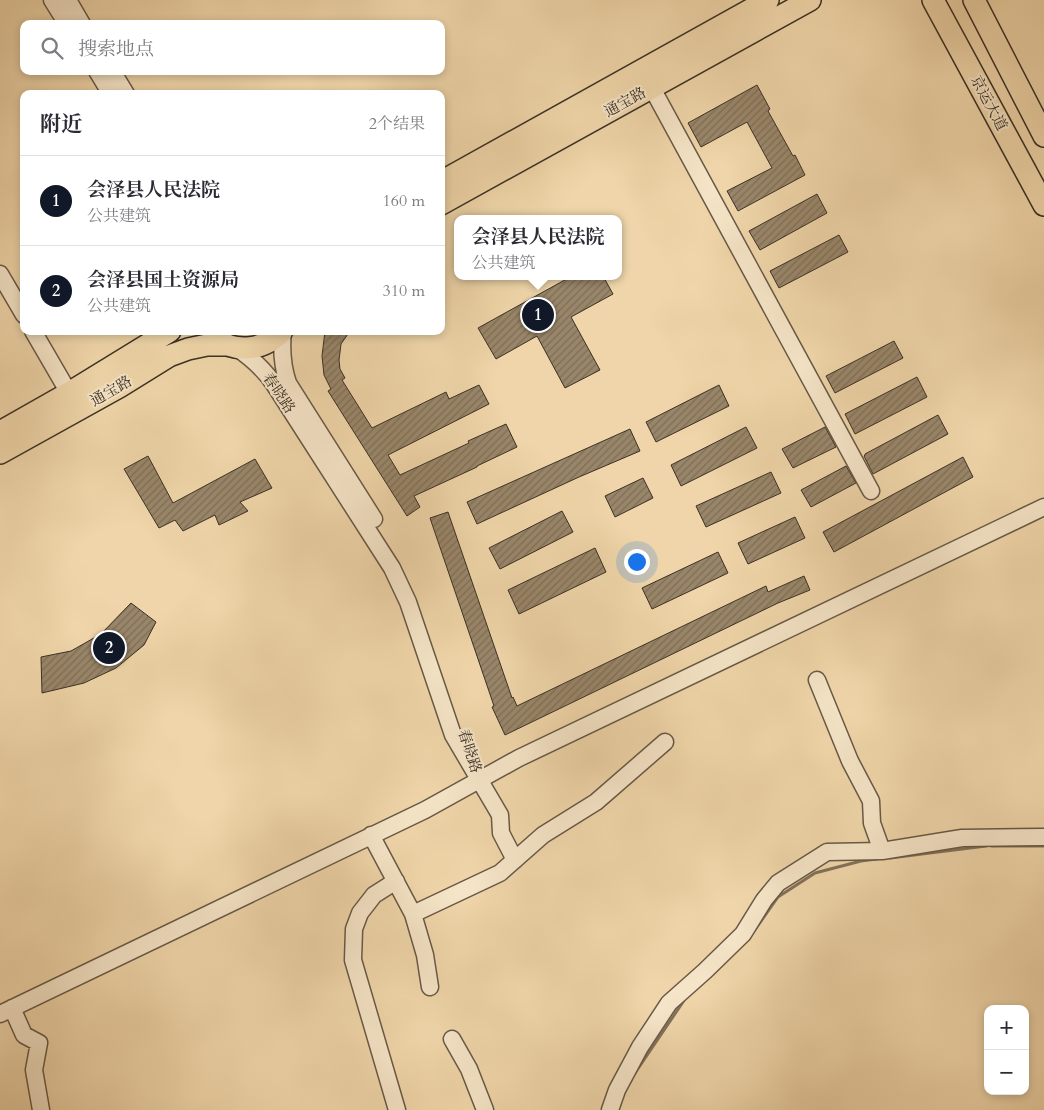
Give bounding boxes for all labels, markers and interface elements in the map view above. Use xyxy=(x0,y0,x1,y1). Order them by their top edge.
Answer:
search box xyxy=(20,20,445,75)
icon: search xyxy=(38,34,66,62)
text: 搜索地点 xyxy=(78,36,154,62)
street label: 京运大道 xyxy=(966,72,1012,134)
street label: 通宝路 xyxy=(600,82,650,122)
text: 附近 xyxy=(40,110,82,139)
text: 2个结果 xyxy=(369,113,425,135)
text: 会泽县人民法院 xyxy=(87,177,220,203)
text: 1 xyxy=(52,190,60,212)
text: 160 m xyxy=(383,190,425,212)
text: 公共建筑 xyxy=(87,205,151,227)
popup xyxy=(454,215,622,280)
text: 会泽县人民法院 xyxy=(471,224,605,250)
text: 公共建筑 xyxy=(471,252,536,274)
text: 会泽县国土资源局 xyxy=(87,267,239,293)
text: 2 xyxy=(52,280,60,302)
text: 310 m xyxy=(383,280,425,302)
text: 公共建筑 xyxy=(87,295,151,317)
pin: 1 xyxy=(522,296,554,334)
street label: 春晓路 xyxy=(258,369,300,417)
street label: 通宝路 xyxy=(87,371,135,411)
your location xyxy=(624,549,650,575)
pin: 2 xyxy=(93,629,125,667)
street label: 春晓路 xyxy=(454,727,486,775)
map controls xyxy=(984,1005,1029,1095)
button: + xyxy=(984,1005,1029,1050)
button: − xyxy=(984,1050,1029,1095)

